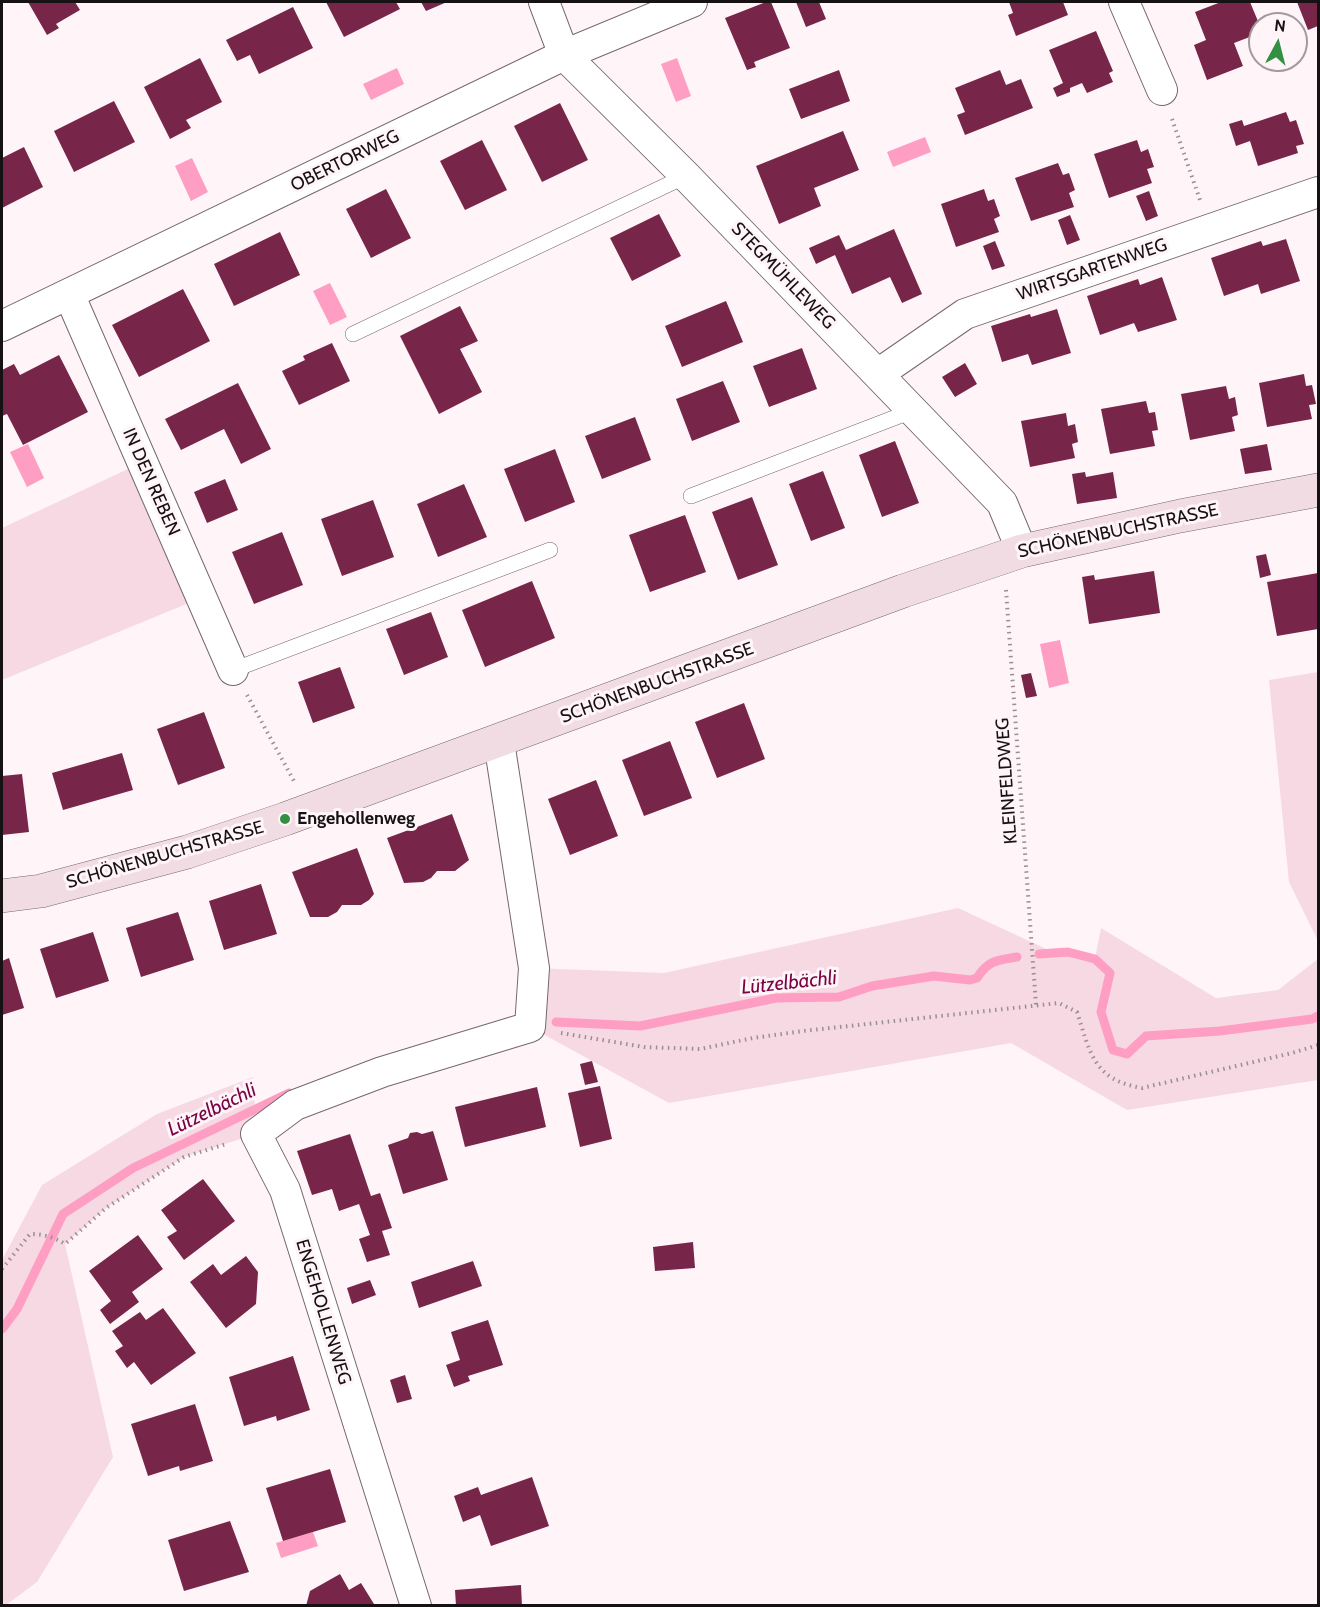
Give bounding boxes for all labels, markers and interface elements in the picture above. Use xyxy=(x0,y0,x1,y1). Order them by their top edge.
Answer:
north arrow xyxy=(1248,12,1308,72)
text: N xyxy=(1273,16,1287,36)
street label: OBERTORWEG xyxy=(287,125,403,197)
street label: STEGMÜHLEWEG xyxy=(727,218,839,334)
street label: WIRTSGARTENWEG xyxy=(1014,234,1170,306)
street label: IN DEN REBEN xyxy=(118,425,184,539)
street label: SCHÖNENBUCHSTRASSE xyxy=(1016,499,1220,563)
street label: SCHÖNENBUCHSTRASSE xyxy=(557,638,757,728)
street label: KLEINFELDWEG xyxy=(992,717,1022,845)
place label: Engehollenweg xyxy=(297,808,415,830)
marker: Engehollenweg xyxy=(278,812,292,826)
street label: SCHÖNENBUCHSTRASSE xyxy=(64,816,266,894)
water label: Lützelbächli xyxy=(740,966,838,1000)
water label: Lützelbächli xyxy=(164,1078,260,1142)
street label: ENGEHOLLENWEG xyxy=(291,1237,355,1387)

